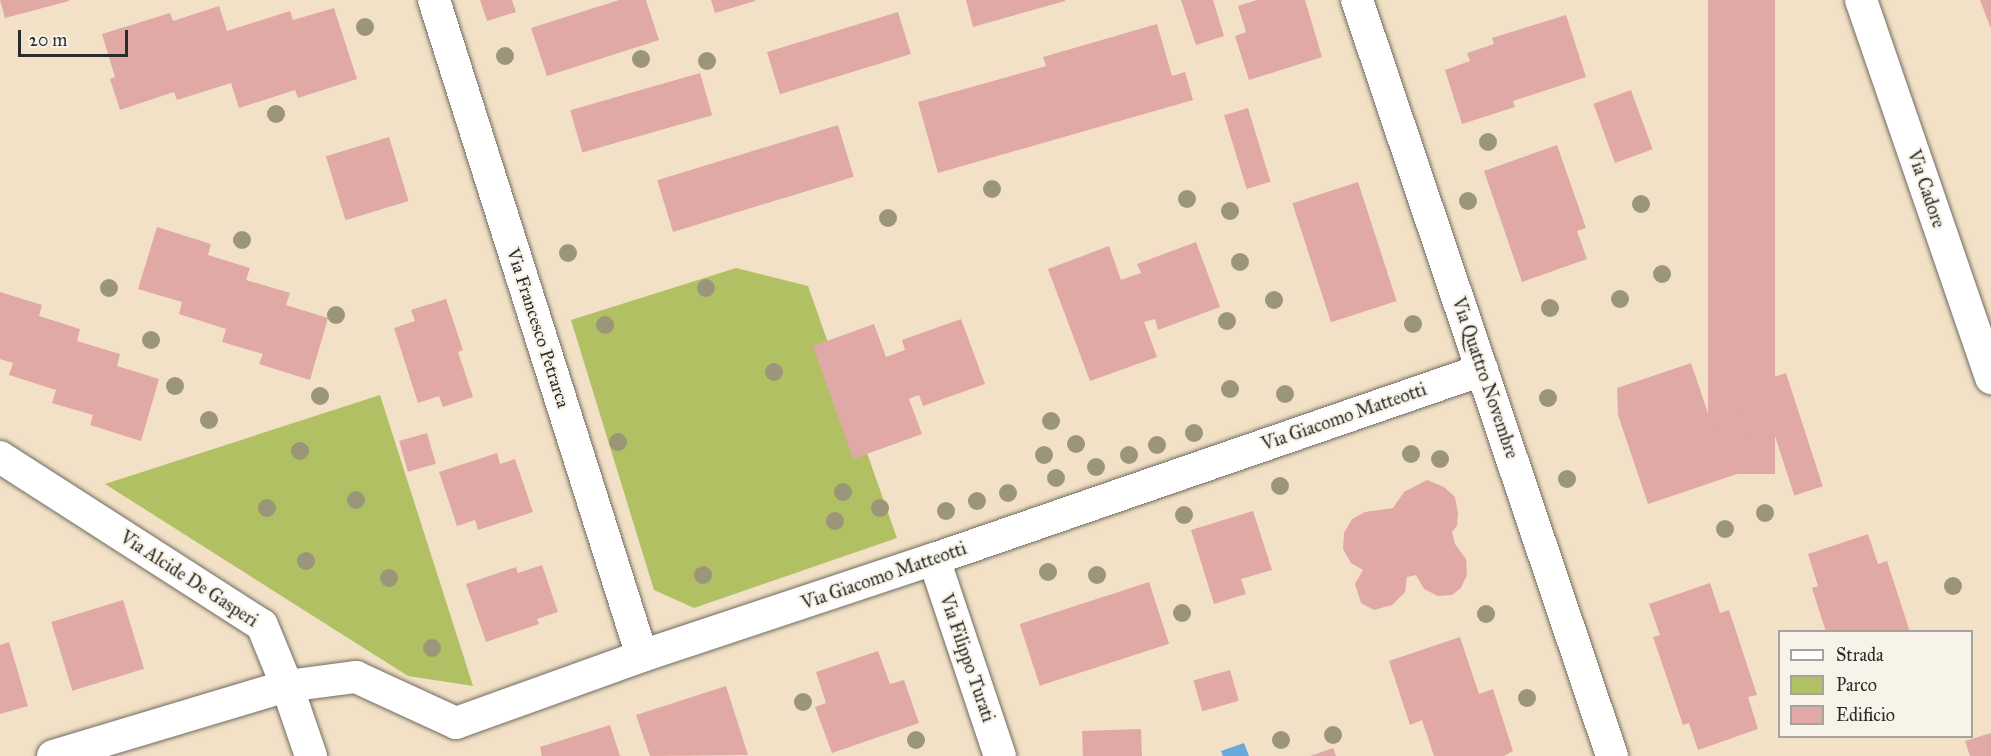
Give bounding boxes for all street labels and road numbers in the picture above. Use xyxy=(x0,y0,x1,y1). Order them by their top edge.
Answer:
street label: Via Cadore xyxy=(1903,147,1949,231)
street label: Via Francesco Petrarca xyxy=(502,245,574,411)
street label: Via Quattro Novembre xyxy=(1447,295,1523,461)
street label: Via Giacomo Matteotti xyxy=(1259,379,1429,455)
street label: Via Alcide De Gasperi xyxy=(116,526,262,632)
street label: Via Giacomo Matteotti xyxy=(799,538,969,614)
street label: Via Filippo Turati xyxy=(935,591,999,725)

